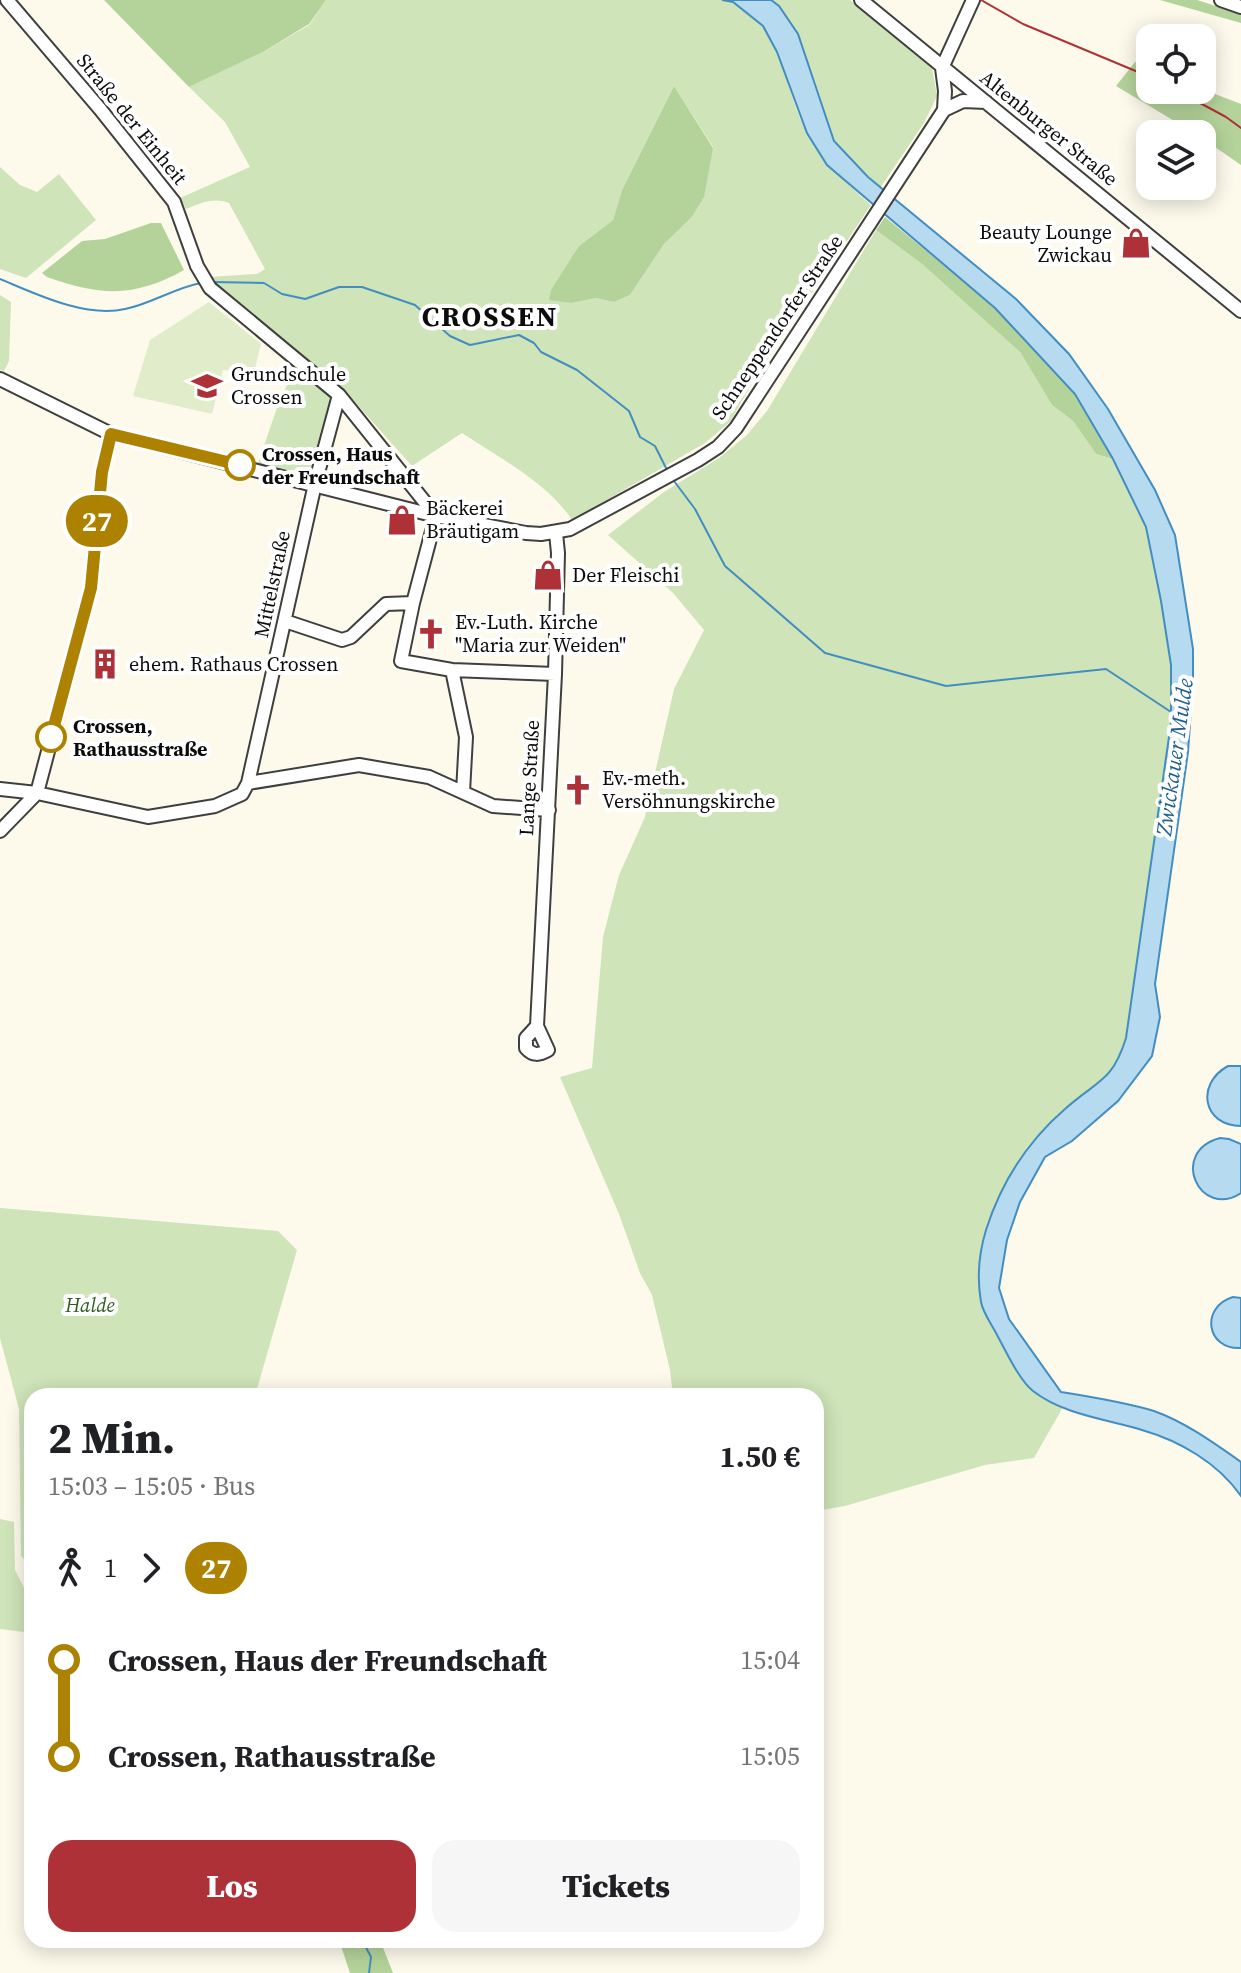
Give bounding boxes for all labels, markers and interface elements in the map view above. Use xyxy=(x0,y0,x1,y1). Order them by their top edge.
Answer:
map controls xyxy=(1136,24,1216,200)
button: locate xyxy=(1136,24,1216,104)
street label: Straße der Einheit xyxy=(70,48,194,191)
street label: Altenburger Straße xyxy=(974,64,1124,192)
button: layers xyxy=(1136,120,1216,200)
place label: Beauty Lounge Zwickau xyxy=(979,218,1112,269)
shop icon: Beauty Lounge Zwickau xyxy=(1119,226,1153,260)
street label: Schneppendorfer Straße xyxy=(705,229,849,425)
district label: CROSSEN xyxy=(422,297,558,335)
place label: Grundschule Crossen xyxy=(231,360,346,411)
school or university icon: Grundschule Crossen xyxy=(190,369,224,403)
place label: Crossen, Haus der Freundschaft xyxy=(262,440,420,491)
marker: Crossen, Haus der Freundschaft xyxy=(225,450,255,480)
place label: Bäckerei Bräutigam xyxy=(426,494,519,545)
line badge: 27 xyxy=(61,495,133,547)
text: 27 xyxy=(82,502,112,540)
shop icon: Bäckerei Bräutigam xyxy=(385,503,419,537)
street label: Mittelstraße xyxy=(247,528,297,640)
shop icon: Der Fleischi xyxy=(531,558,565,592)
place label: Der Fleischi xyxy=(572,561,679,589)
place label: Ev.-Luth. Kirche "Maria zur Weiden" xyxy=(455,608,626,659)
church icon: Ev.-Luth. Kirche "Maria zur Weiden" xyxy=(414,617,448,651)
building icon: ehem. Rathaus Crossen xyxy=(88,647,122,681)
place label: ehem. Rathaus Crossen xyxy=(129,650,338,678)
water label: Zwickauer Mulde xyxy=(1148,677,1200,838)
place label: Crossen, Rathausstraße xyxy=(73,712,208,763)
street label: Lange Straße xyxy=(512,719,546,837)
marker: Crossen, Rathausstraße xyxy=(36,722,66,752)
place label: Ev.-meth. Versöhnungskirche xyxy=(602,764,776,815)
church icon: Ev.-meth. Versöhnungskirche xyxy=(561,773,595,807)
park label: Halde xyxy=(64,1291,115,1319)
text: 2 Min. xyxy=(48,1407,175,1468)
text: 1.50 € xyxy=(720,1436,800,1477)
text: 15:03 – 15:05 · Bus xyxy=(48,1468,255,1504)
icon: walk xyxy=(48,1546,92,1590)
icon: forward xyxy=(129,1546,173,1590)
text: 27 xyxy=(201,1549,231,1587)
text: 1 xyxy=(104,1550,117,1586)
text: Crossen, Haus der Freundschaft xyxy=(108,1640,547,1681)
text: 15:04 xyxy=(740,1642,800,1678)
text: Crossen, Rathausstraße xyxy=(108,1736,436,1777)
text: 15:05 xyxy=(740,1738,800,1774)
button: Los xyxy=(48,1840,416,1932)
button: Tickets xyxy=(432,1840,800,1932)

